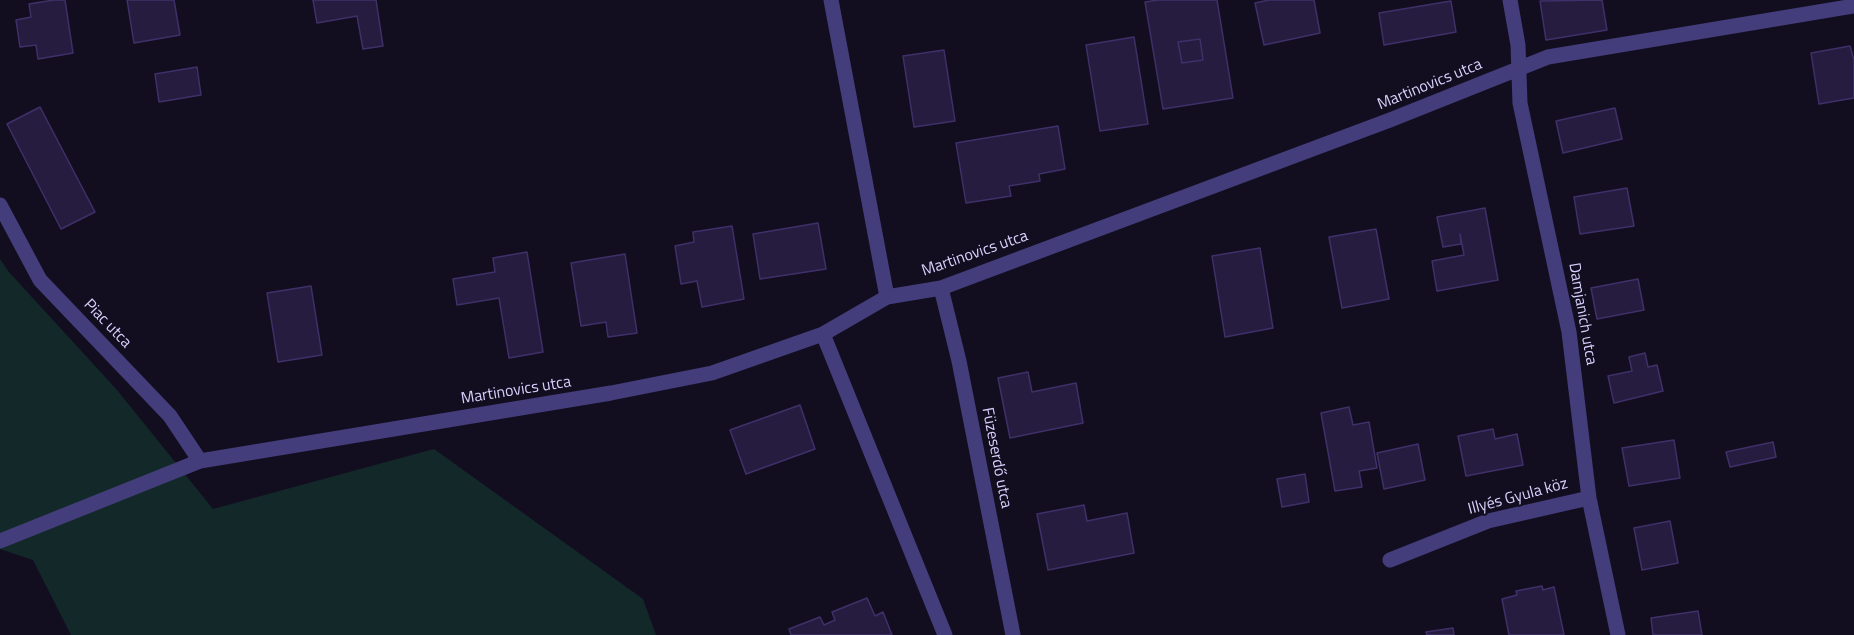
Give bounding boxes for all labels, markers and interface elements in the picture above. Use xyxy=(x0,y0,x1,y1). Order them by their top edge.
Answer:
street label: Martinovics utca xyxy=(1375,55,1485,115)
street label: Martinovics utca xyxy=(919,227,1031,281)
street label: Damjanich utca xyxy=(1564,261,1600,367)
street label: Piac utca xyxy=(79,296,135,352)
street label: Martinovics utca xyxy=(460,373,572,409)
street label: Füzeserdő utca xyxy=(977,406,1015,510)
street label: Illyés Gyula köz xyxy=(1466,474,1570,520)

